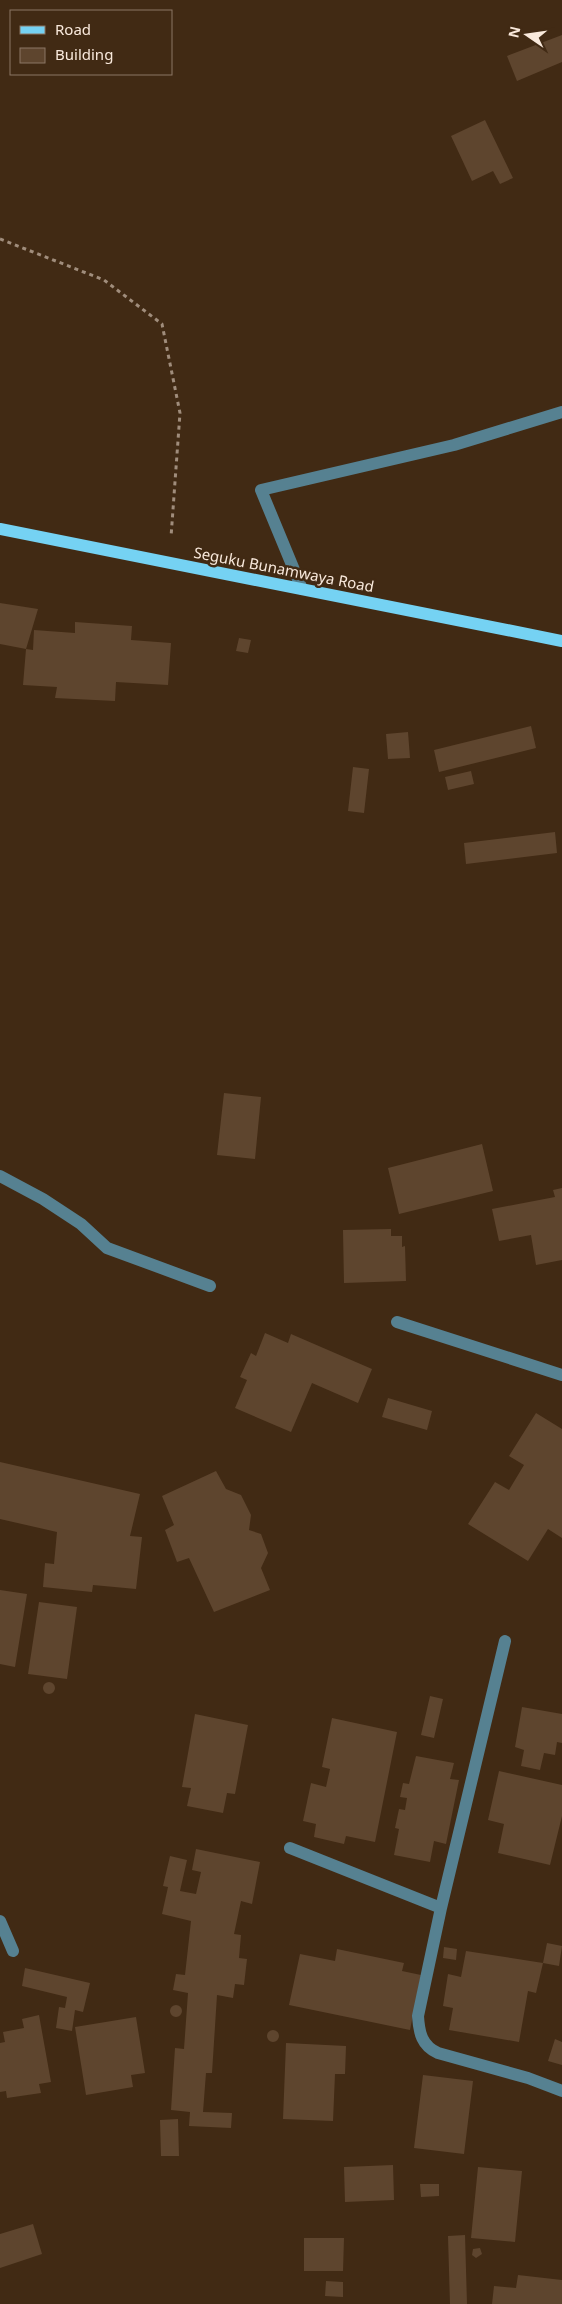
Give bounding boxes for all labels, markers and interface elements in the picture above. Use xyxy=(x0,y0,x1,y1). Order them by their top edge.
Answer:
legend xyxy=(10,10,172,75)
north arrow xyxy=(502,10,552,60)
text: Road xyxy=(55,19,91,39)
text: N xyxy=(503,24,524,40)
text: Building xyxy=(55,44,113,64)
street label: Seguku Bunamwaya Road xyxy=(192,542,376,596)

